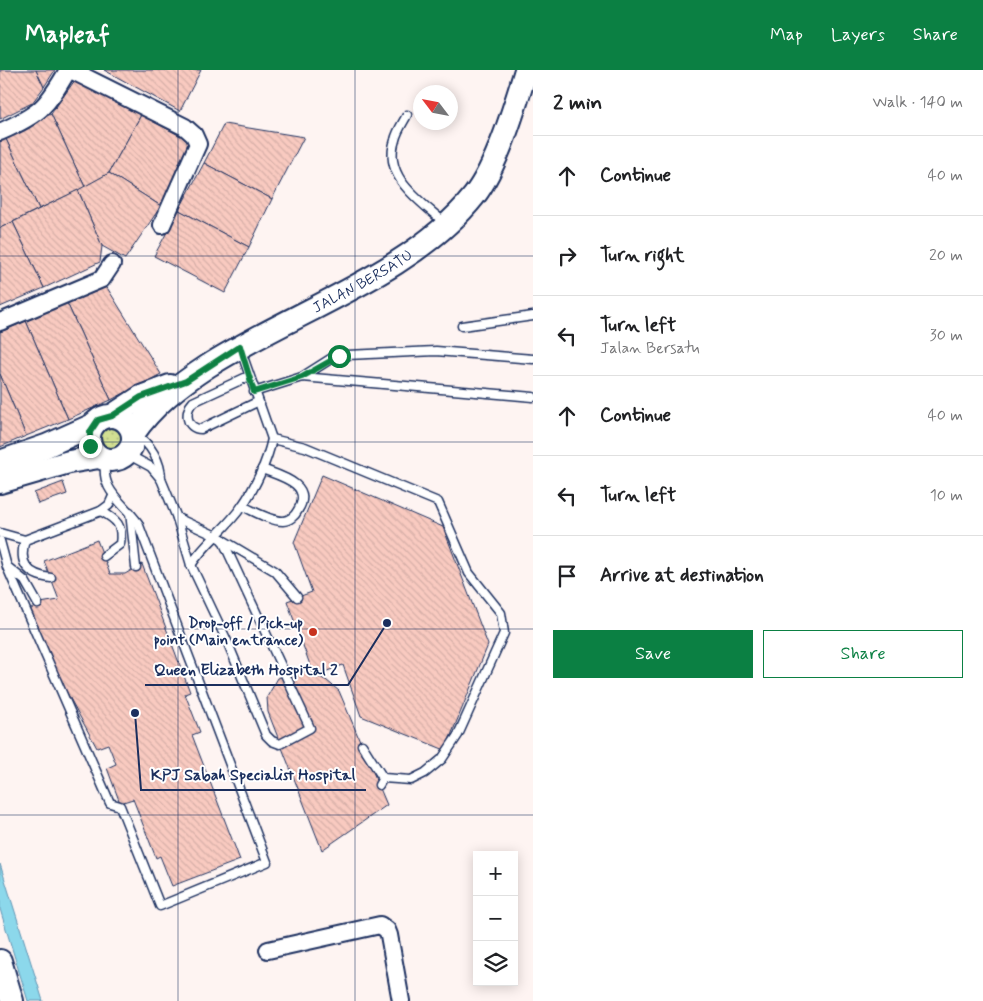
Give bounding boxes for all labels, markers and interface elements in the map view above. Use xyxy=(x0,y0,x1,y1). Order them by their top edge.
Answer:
text: Mapleaf xyxy=(25,20,110,51)
text: Map xyxy=(770,23,803,47)
text: Layers xyxy=(831,23,885,47)
text: Share xyxy=(913,23,958,47)
north arrow xyxy=(413,85,458,130)
text: 2 min xyxy=(553,89,602,117)
text: Walk · 140 m xyxy=(873,92,963,113)
icon: ahead xyxy=(553,162,581,190)
text: Continue xyxy=(600,163,671,188)
text: 40 m xyxy=(927,165,963,186)
icon: right xyxy=(553,242,581,270)
text: Turn right xyxy=(600,243,684,268)
text: 20 m xyxy=(929,245,963,266)
street label: JALAN BERSATU xyxy=(309,246,417,318)
text: Turn left xyxy=(600,313,676,338)
icon: left xyxy=(553,322,581,350)
text: 30 m xyxy=(930,325,963,346)
text: Jalan Bersatu xyxy=(600,338,700,359)
route start xyxy=(328,345,351,368)
icon: ahead xyxy=(553,402,581,430)
text: Continue xyxy=(600,403,671,428)
text: 40 m xyxy=(927,405,963,426)
route end xyxy=(79,435,102,458)
icon: left xyxy=(553,482,581,510)
text: Turn left xyxy=(600,483,676,508)
text: 10 m xyxy=(930,485,963,506)
icon: arrive xyxy=(553,562,581,590)
text: Arrive at destination xyxy=(600,563,764,588)
place label: Drop-off / Pick-up point (Main entrance) xyxy=(154,614,304,651)
marker: Drop-off / Pick-up point (Main entrance) xyxy=(307,626,319,638)
button: Save xyxy=(553,630,753,678)
button: Share xyxy=(763,630,963,678)
callout: Queen Elizabeth Hospital 2 xyxy=(145,654,348,685)
text: Queen Elizabeth Hospital 2 xyxy=(154,660,338,681)
callout: KPJ Sabah Specialist Hospital xyxy=(141,759,366,790)
text: KPJ Sabah Specialist Hospital xyxy=(151,765,355,786)
map controls xyxy=(473,851,518,986)
button: + xyxy=(473,851,518,896)
button: − xyxy=(473,896,518,941)
button: layers xyxy=(473,941,518,986)

